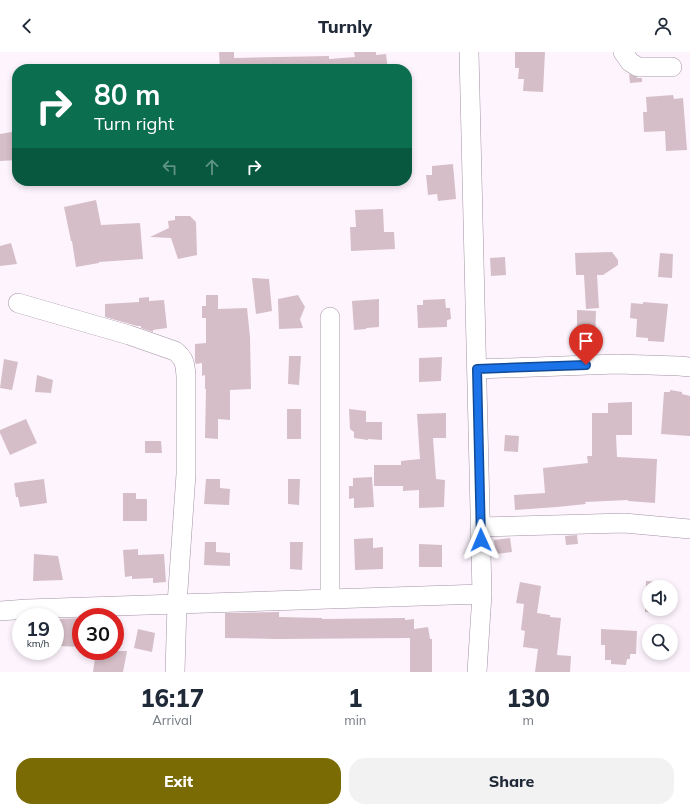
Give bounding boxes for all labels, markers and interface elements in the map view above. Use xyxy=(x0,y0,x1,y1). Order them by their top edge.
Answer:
icon: back xyxy=(16,15,38,37)
text: Turnly xyxy=(318,15,372,38)
icon: person xyxy=(652,15,674,37)
text: 80 m xyxy=(94,77,160,112)
icon: right xyxy=(28,80,80,132)
text: Turn right xyxy=(94,112,174,135)
icon: left xyxy=(159,156,181,178)
icon: ahead xyxy=(201,156,223,178)
icon: right xyxy=(243,156,265,178)
pin xyxy=(569,324,603,365)
icon: arrive xyxy=(575,330,597,352)
position arrow xyxy=(460,519,502,561)
map controls xyxy=(642,580,678,660)
button: sound xyxy=(642,580,678,616)
speed limit sign: 30 xyxy=(72,608,124,660)
text: 19 xyxy=(26,616,50,641)
button: search xyxy=(642,624,678,660)
text: km/h xyxy=(27,637,49,650)
text: 16:17 xyxy=(140,683,204,713)
text: 1 xyxy=(348,683,363,713)
text: 130 xyxy=(507,683,550,713)
text: Arrival xyxy=(152,712,192,728)
text: min xyxy=(344,712,366,728)
text: m xyxy=(522,712,534,728)
button: Exit xyxy=(16,758,341,804)
button: Share xyxy=(349,758,674,804)

